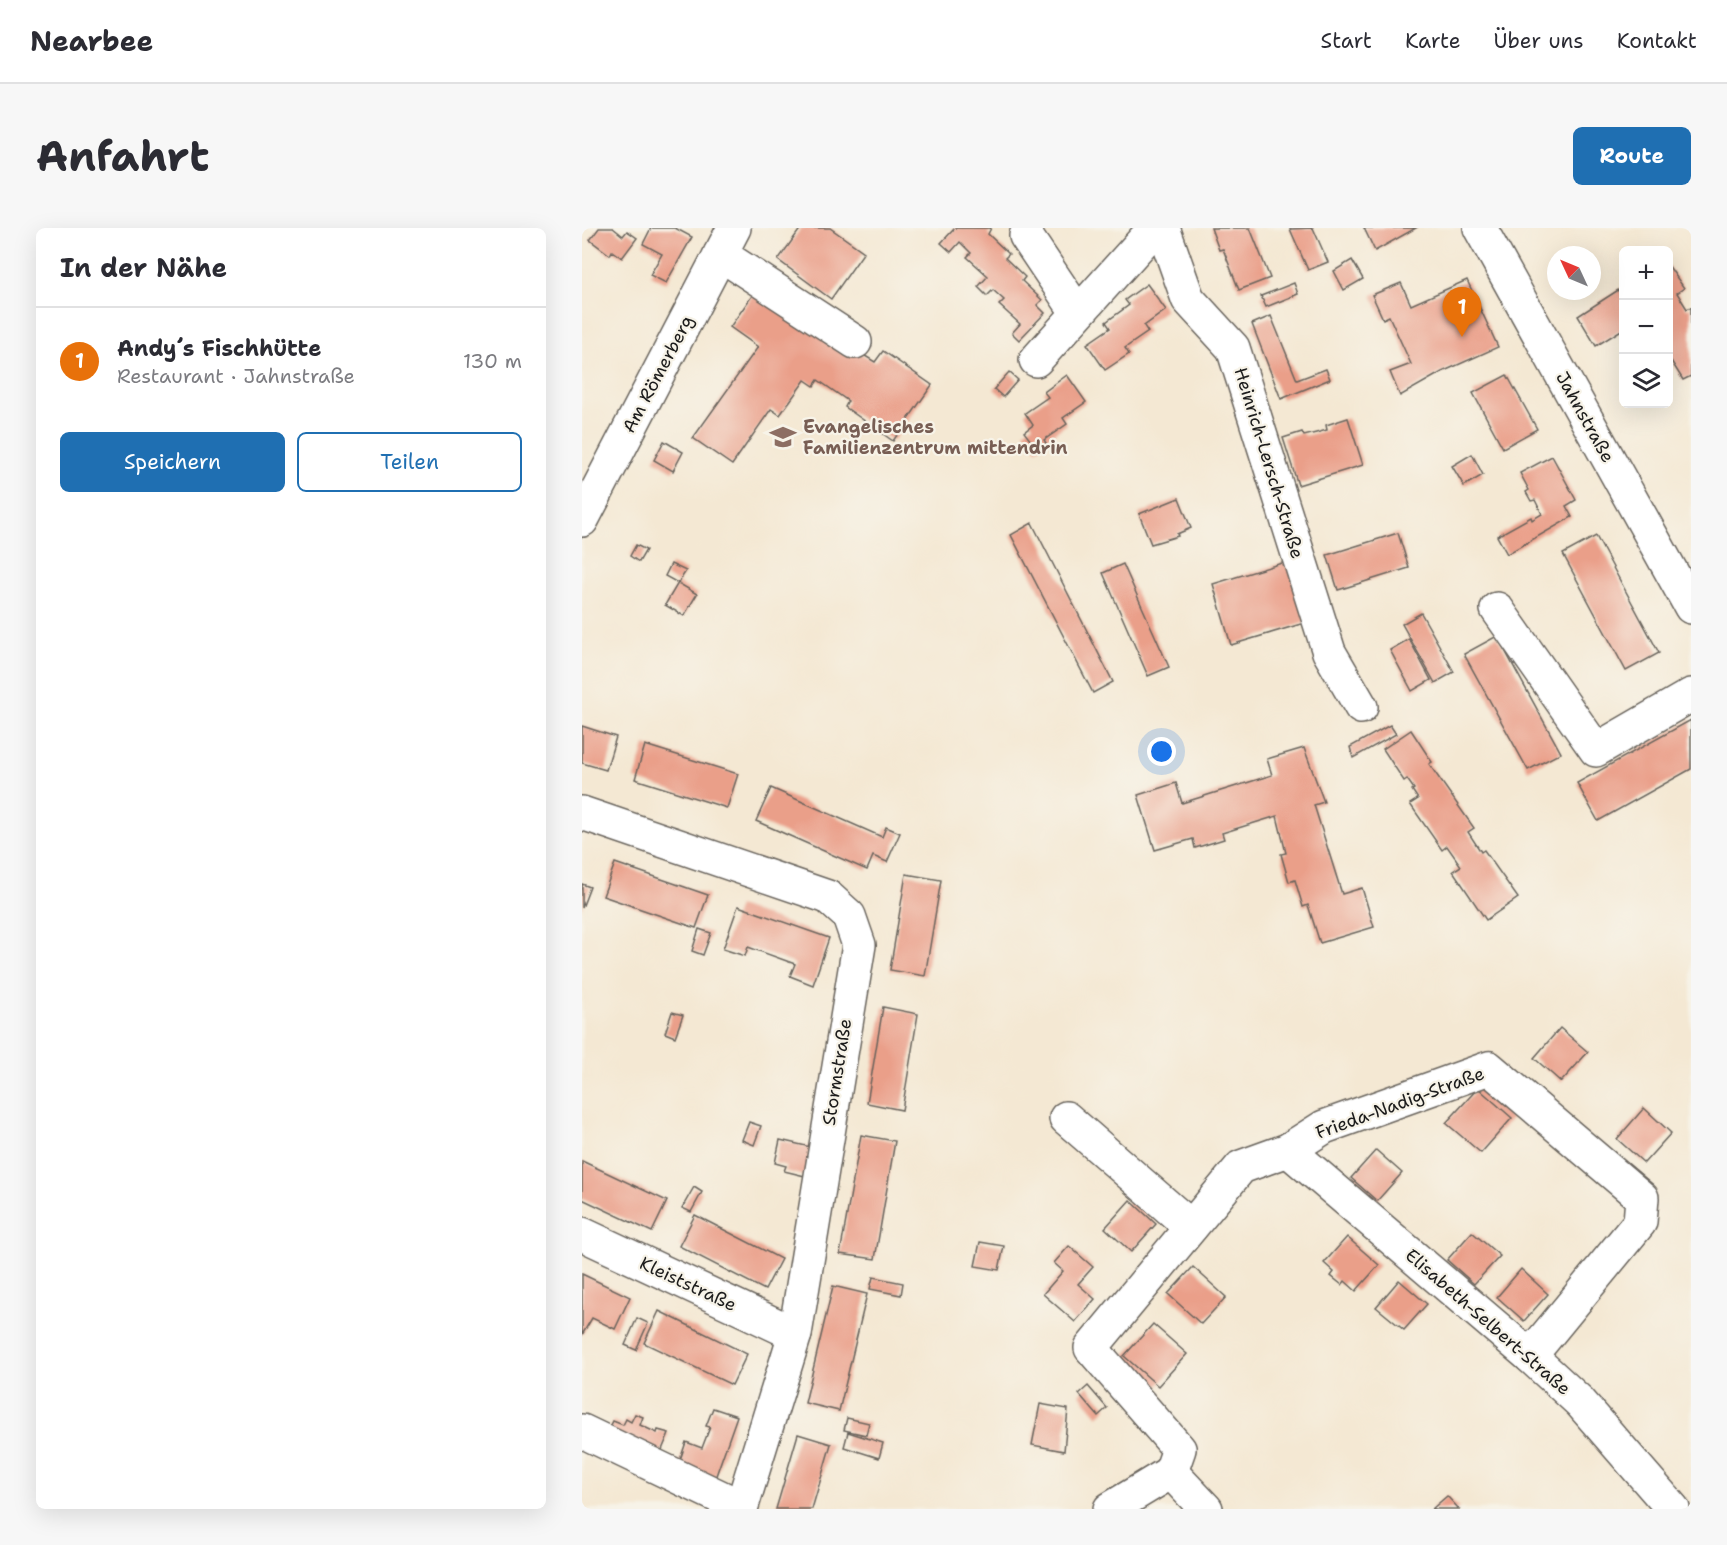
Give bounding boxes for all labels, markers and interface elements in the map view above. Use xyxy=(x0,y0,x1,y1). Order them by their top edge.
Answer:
text: Nearbee xyxy=(30,22,153,60)
text: Start xyxy=(1321,27,1372,55)
text: Karte xyxy=(1405,27,1461,55)
text: Über uns xyxy=(1494,27,1584,55)
text: Kontakt xyxy=(1617,27,1697,55)
button: Route xyxy=(1573,127,1691,185)
text: Anfahrt xyxy=(36,128,209,184)
north arrow xyxy=(1547,246,1601,300)
map controls xyxy=(1619,246,1673,408)
button: + xyxy=(1619,246,1673,300)
text: In der Nähe xyxy=(60,250,227,285)
pin: 1 xyxy=(1442,288,1482,337)
button: − xyxy=(1619,300,1673,354)
street label: Am Römerberg xyxy=(617,311,699,437)
text: Andy´s Fischhütte xyxy=(117,334,321,363)
text: 1 xyxy=(75,348,84,374)
text: 130 m xyxy=(463,348,522,374)
button: layers xyxy=(1619,354,1673,408)
text: Restaurant · Jahnstraße xyxy=(117,363,355,389)
street label: Heinrich-Lersch-Straße xyxy=(1228,364,1310,562)
street label: Jahnstraße xyxy=(1550,367,1620,467)
place label: Evangelisches Familienzentrum mittendrin xyxy=(803,415,1068,460)
school or university icon: Evangelisches Familienzentrum mittendrin xyxy=(768,422,798,452)
button: Speichern xyxy=(60,432,285,492)
button: Teilen xyxy=(297,432,522,492)
your location xyxy=(1147,737,1176,766)
street label: Stormstraße xyxy=(817,1017,857,1127)
street label: Frieda-Nadig-Straße xyxy=(1312,1061,1488,1145)
street label: Elisabeth-Selbert-Straße xyxy=(1400,1243,1576,1401)
street label: Kleiststraße xyxy=(636,1251,740,1317)

